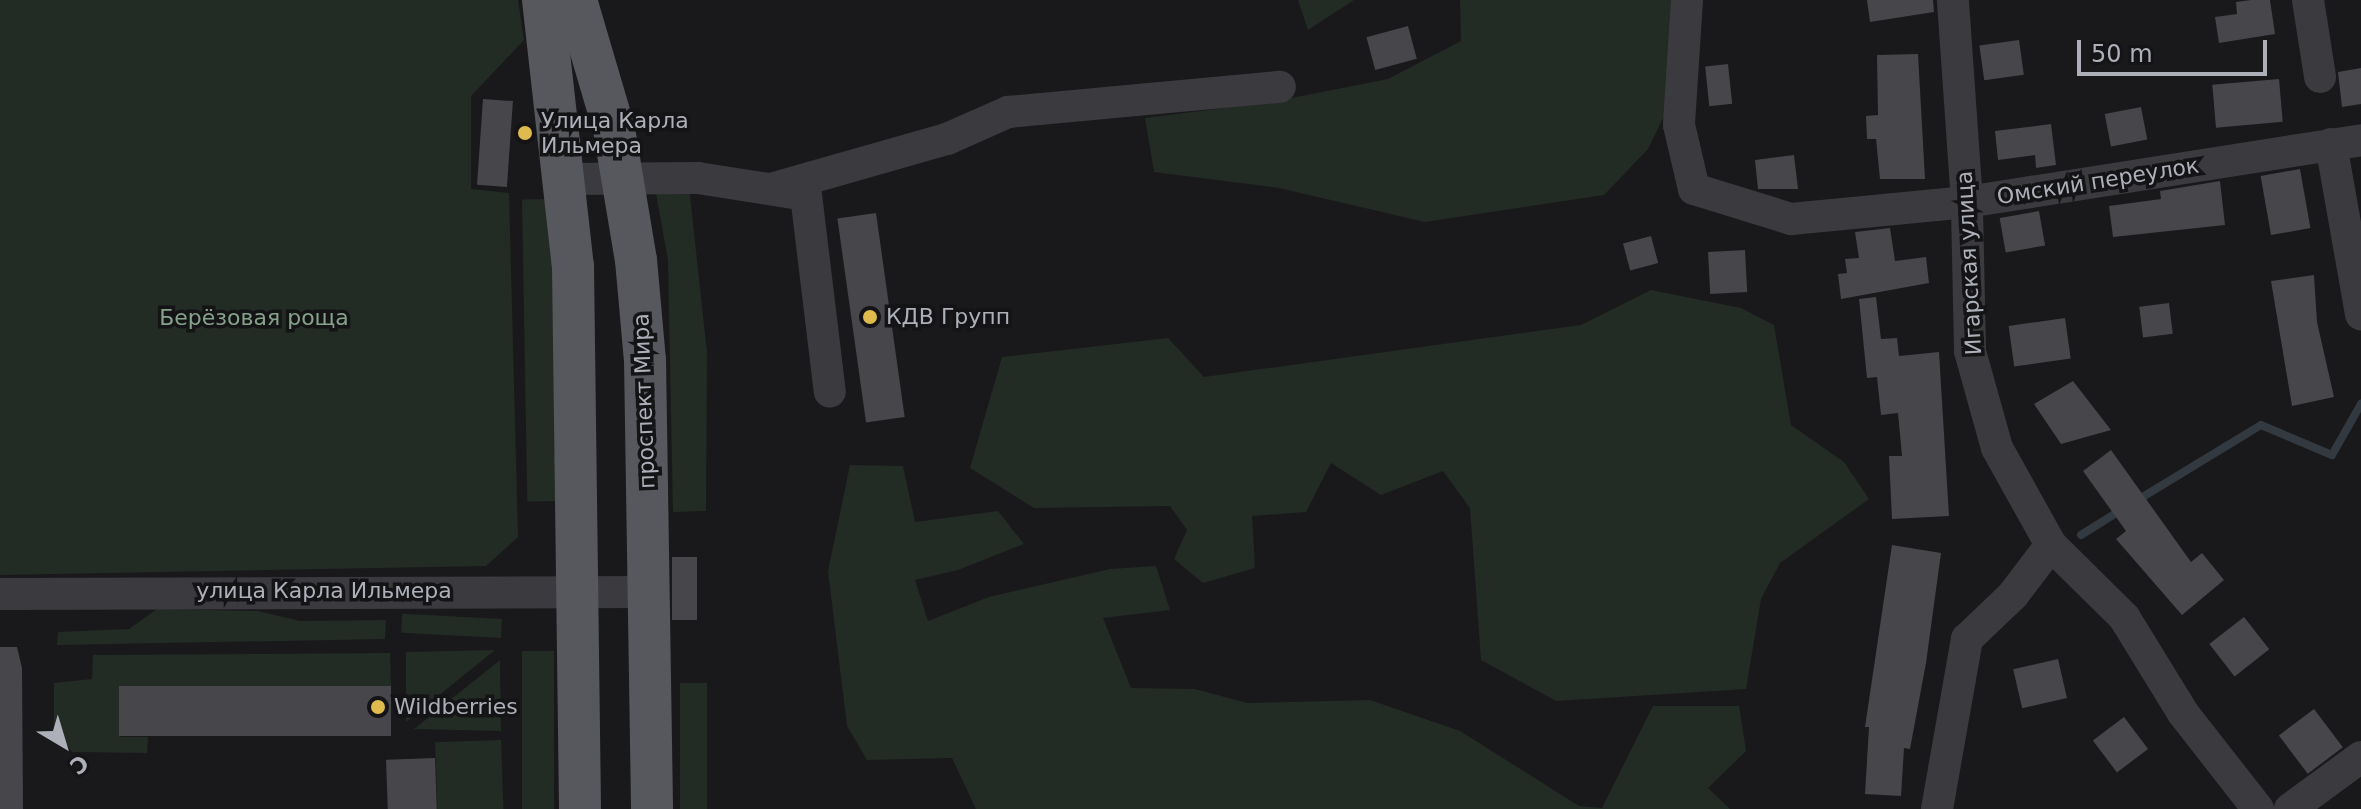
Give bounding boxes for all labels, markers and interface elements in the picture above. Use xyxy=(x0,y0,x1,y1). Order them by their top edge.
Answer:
scale bar xyxy=(2081,24,2271,74)
text: 50 m xyxy=(2091,40,2153,68)
place label: Улица Карла Ильмера xyxy=(541,107,689,158)
marker: Улица Карла Ильмера xyxy=(516,124,534,142)
street label: Омский переулок xyxy=(1995,152,2201,210)
street label: Игарская улица xyxy=(1951,170,1987,356)
place label: КДВ Групп xyxy=(886,304,1010,330)
park label: Берёзовая роща xyxy=(159,305,349,331)
marker: КДВ Групп xyxy=(861,308,879,326)
street label: проспект Мира xyxy=(628,313,660,489)
street label: улица Карла Ильмера xyxy=(196,578,452,604)
place label: Wildberries xyxy=(394,694,518,720)
marker: Wildberries xyxy=(369,698,387,716)
north arrow xyxy=(24,705,104,785)
text: С xyxy=(65,749,93,779)

